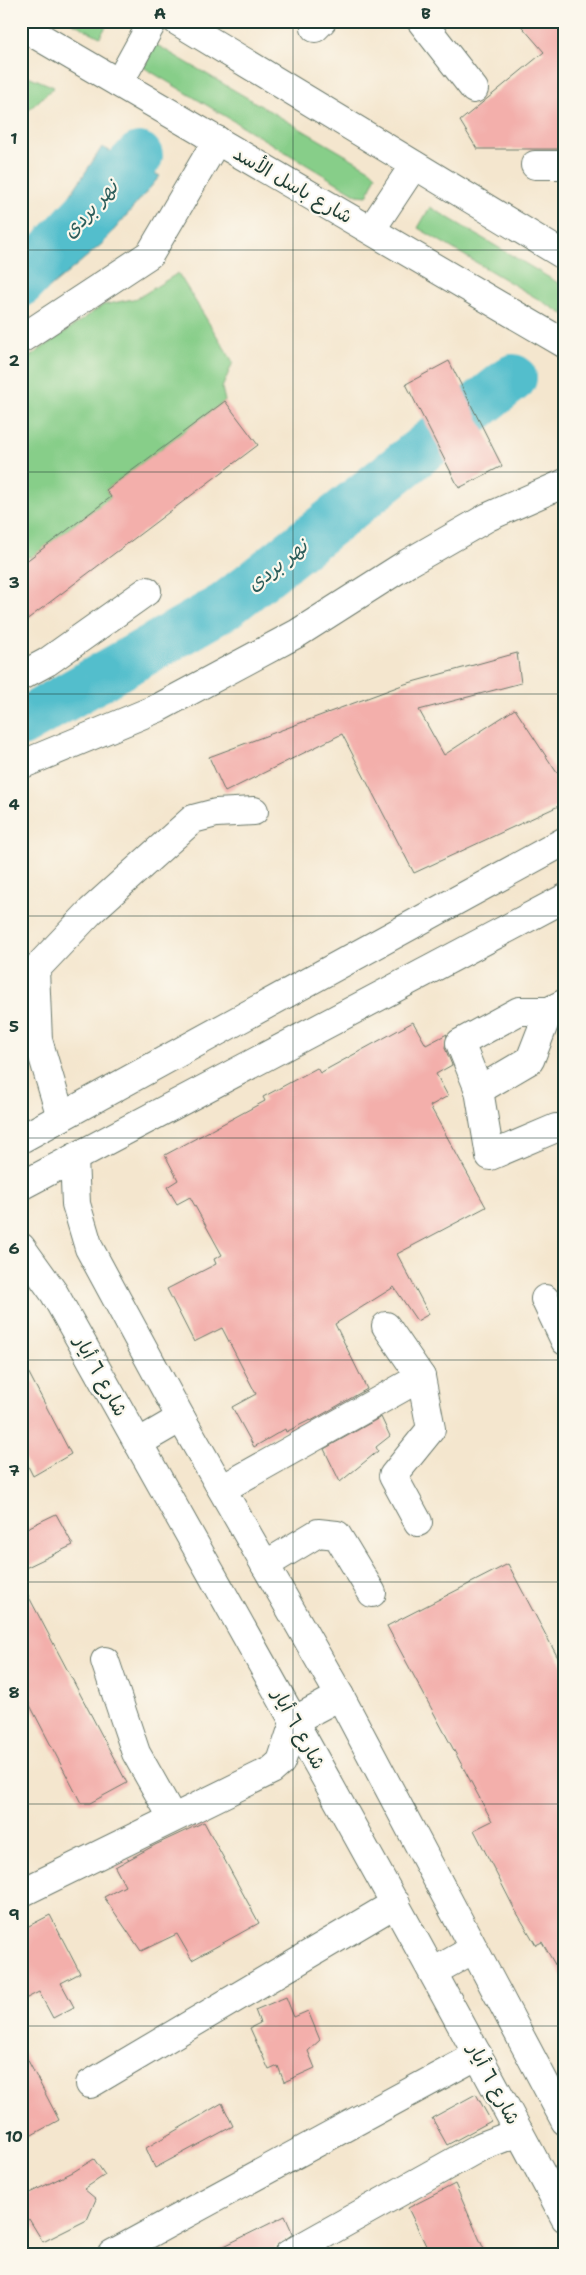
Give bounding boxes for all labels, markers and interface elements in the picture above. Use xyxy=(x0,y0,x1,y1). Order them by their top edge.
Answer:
text: A xyxy=(154,3,166,24)
text: B xyxy=(421,3,431,24)
text: 1 xyxy=(10,128,18,149)
street label: شارع باسل الأسد xyxy=(229,141,357,230)
water label: نهر بردى xyxy=(56,172,125,244)
text: 2 xyxy=(8,350,20,371)
water label: نهر بردى xyxy=(241,531,315,597)
text: 3 xyxy=(8,572,20,593)
text: 4 xyxy=(8,794,20,815)
text: 5 xyxy=(9,1016,19,1037)
text: 6 xyxy=(8,1238,20,1259)
street label: شارع ٦ أيار xyxy=(67,1330,133,1421)
text: 7 xyxy=(8,1460,20,1481)
text: 8 xyxy=(8,1682,20,1703)
street label: شارع ٦ أيار xyxy=(265,1683,331,1774)
text: 9 xyxy=(8,1904,20,1925)
street label: شارع ٦ أيار xyxy=(460,2037,526,2129)
text: 10 xyxy=(5,2126,23,2147)

